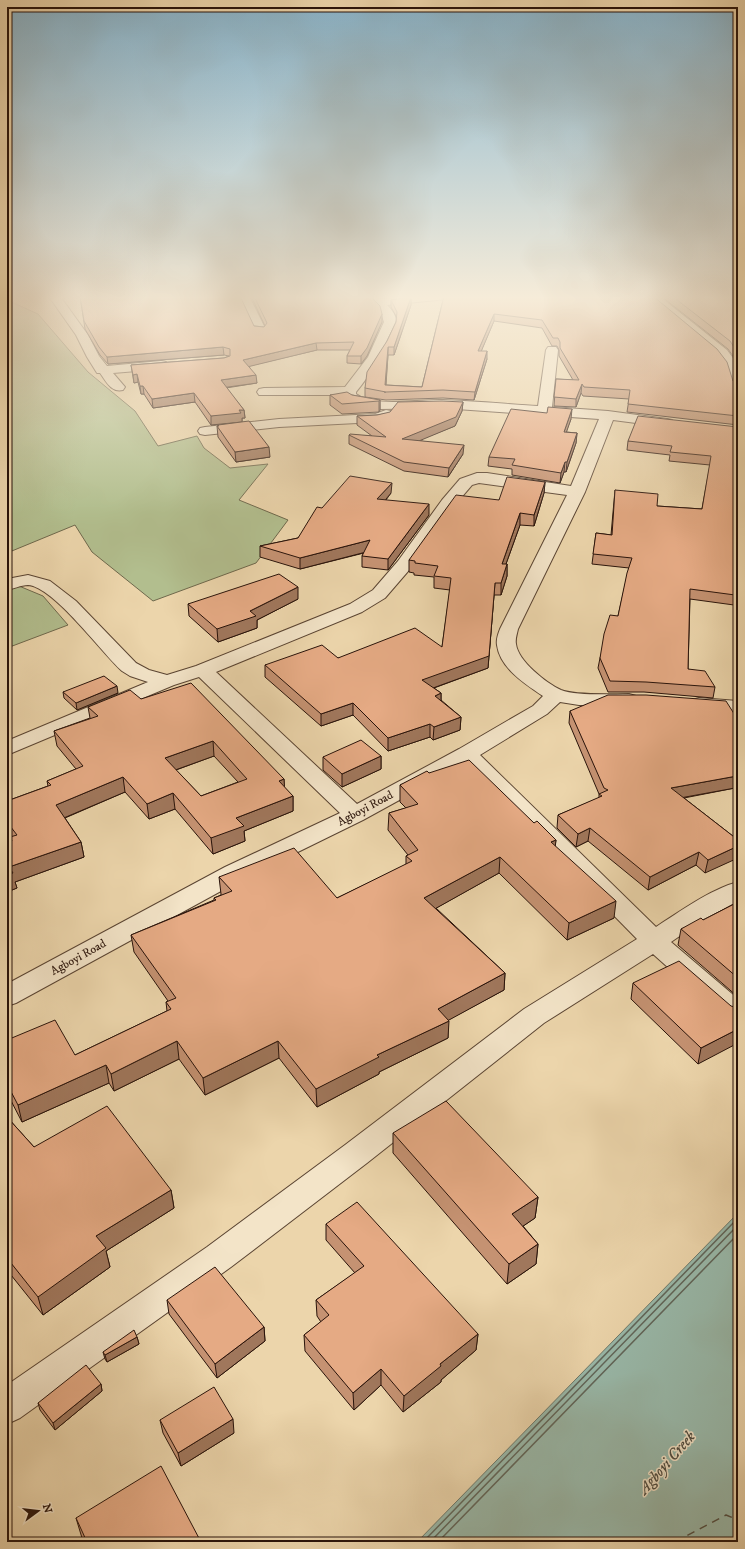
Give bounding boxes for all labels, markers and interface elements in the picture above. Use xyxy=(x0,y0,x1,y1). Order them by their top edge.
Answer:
street label: Agboyi Road xyxy=(335,787,396,829)
street label: Agboyi Road xyxy=(48,936,109,979)
water label: Agboyi Creek xyxy=(633,1427,700,1500)
north arrow xyxy=(18,1491,58,1531)
text: N xyxy=(39,1502,55,1515)

